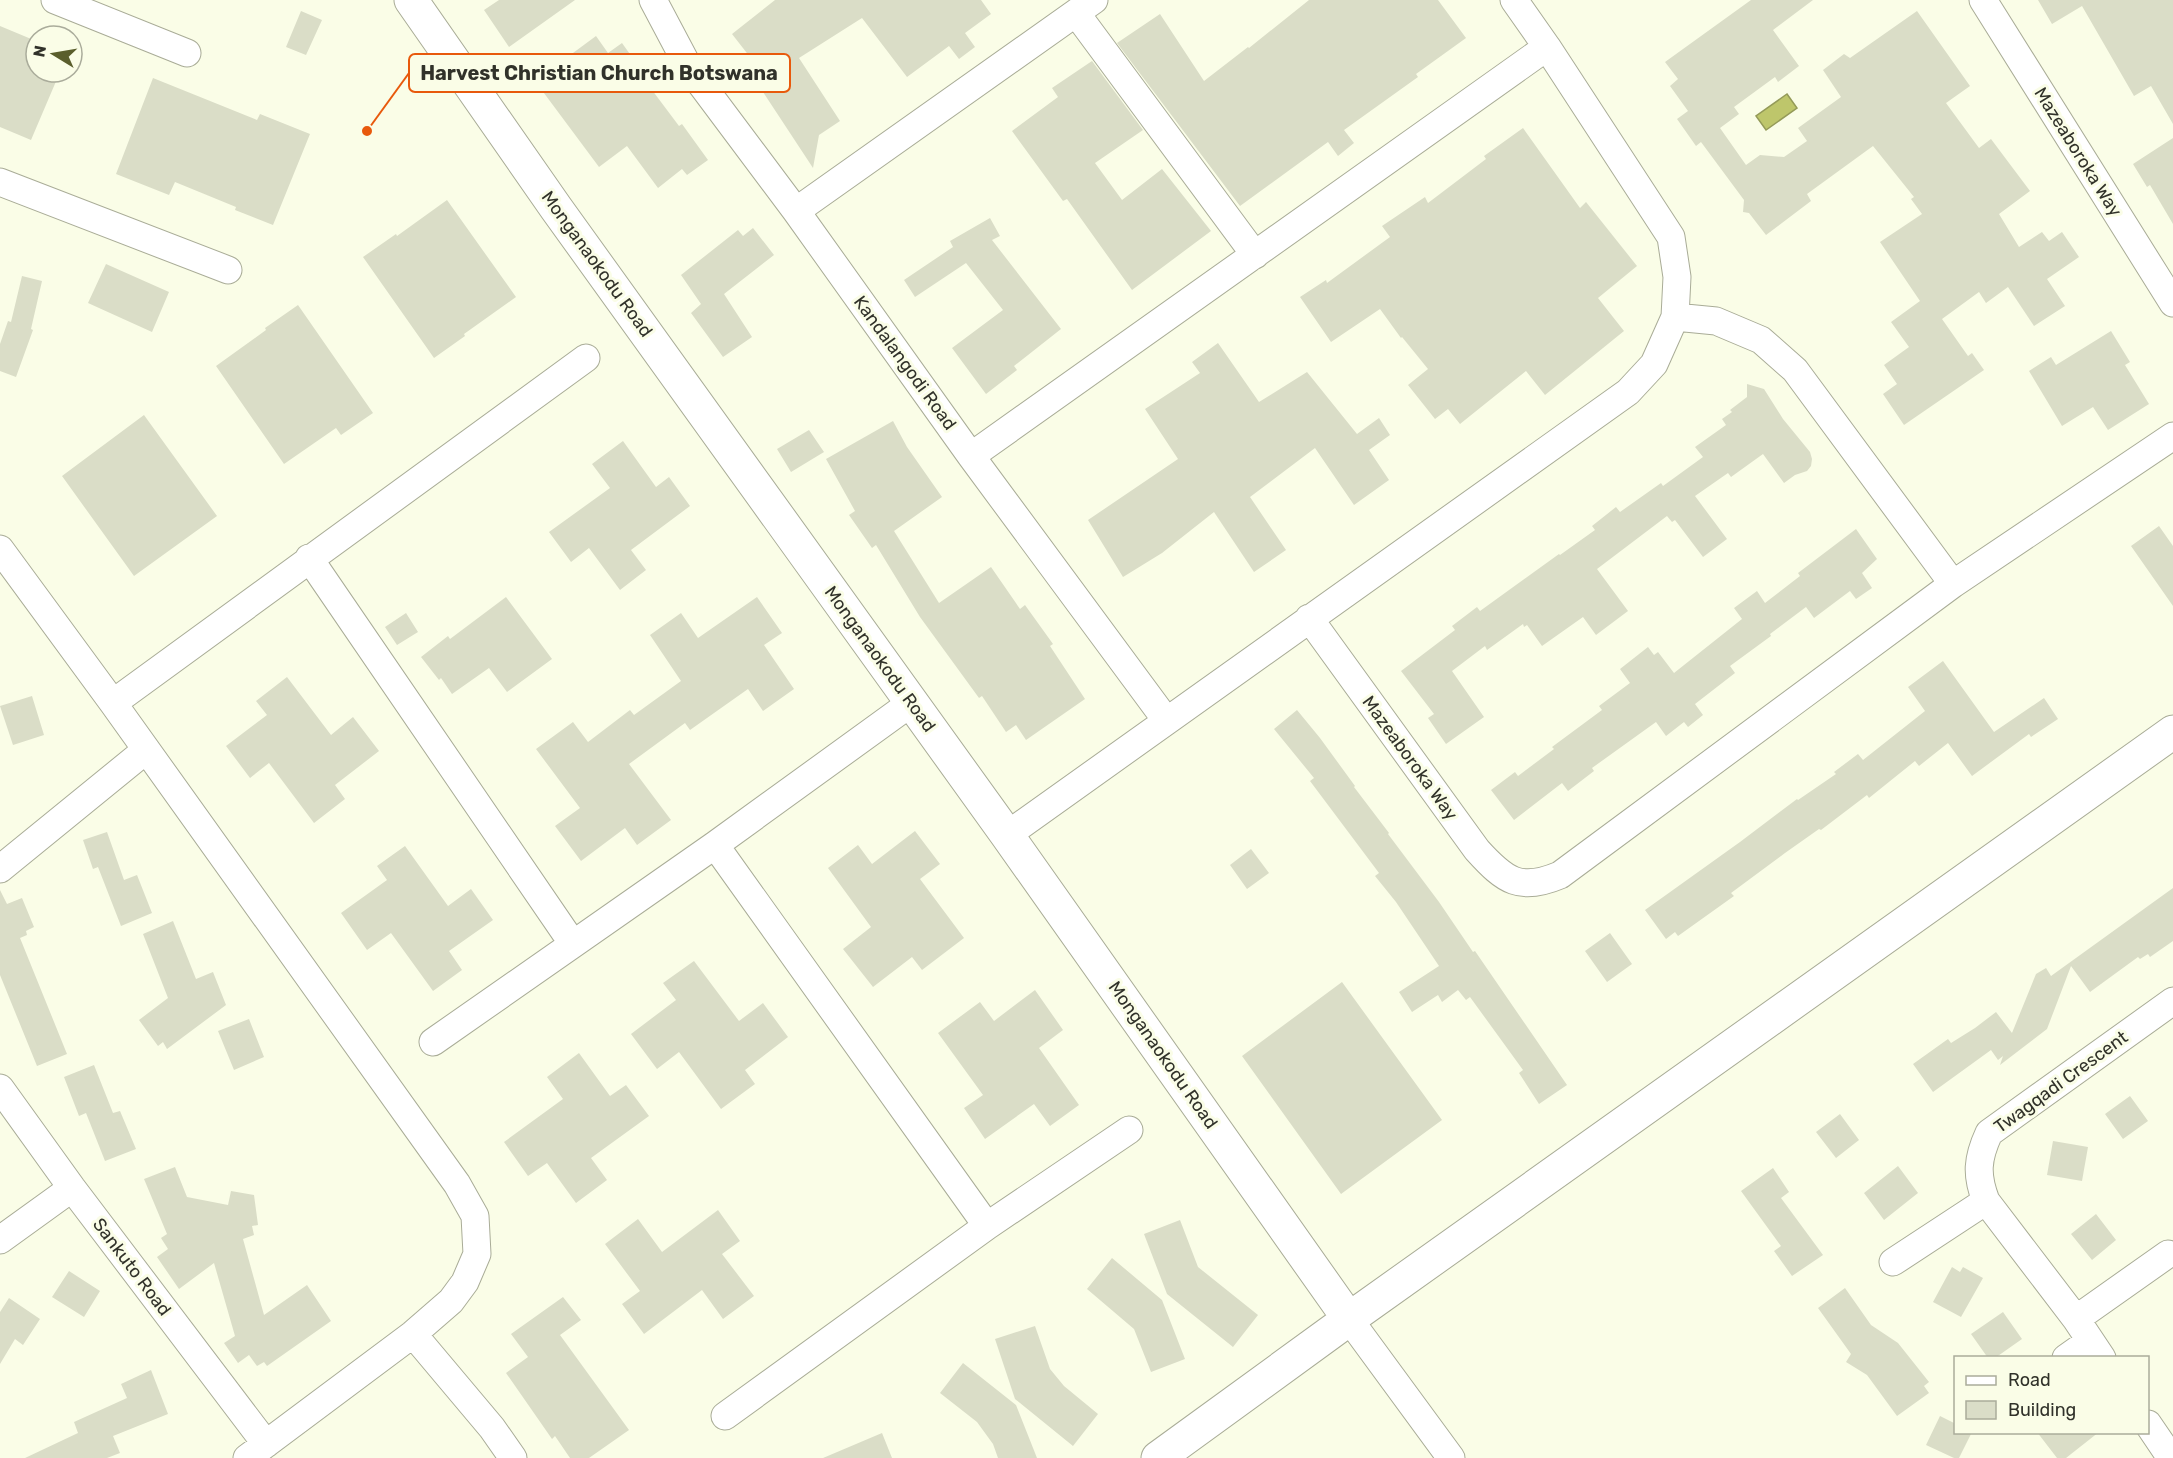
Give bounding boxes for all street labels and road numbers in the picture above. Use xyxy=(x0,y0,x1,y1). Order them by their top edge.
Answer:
street label: Mazeaboroka Way xyxy=(2029,83,2127,221)
street label: Monganaokodu Road xyxy=(537,187,657,341)
street label: Kandalangodi Road xyxy=(849,292,961,434)
street label: Monganaokodu Road xyxy=(820,582,940,736)
street label: Mazeaboroka Way xyxy=(1358,692,1462,824)
street label: Monganaokodu Road xyxy=(1104,977,1222,1133)
street label: Twagqadi Crescent xyxy=(1990,1026,2132,1138)
street label: Sankuto Road xyxy=(88,1214,176,1320)

